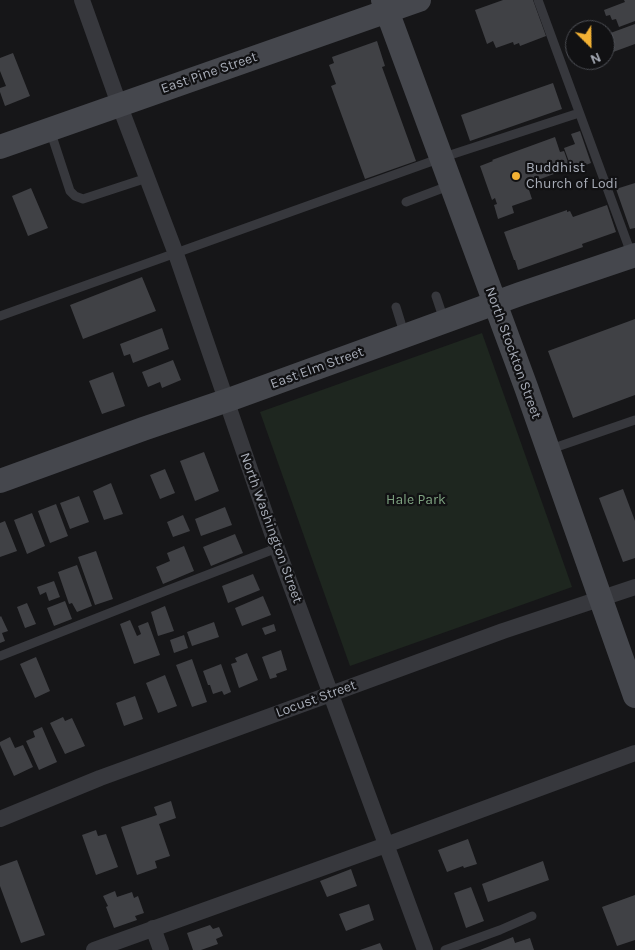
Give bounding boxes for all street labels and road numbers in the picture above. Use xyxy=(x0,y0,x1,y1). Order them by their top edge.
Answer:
street label: East Pine Street xyxy=(159,49,259,97)
street label: North Stockton Street xyxy=(481,285,545,421)
street label: East Elm Street xyxy=(268,343,366,393)
street label: North Washington Street xyxy=(236,451,306,605)
street label: Locust Street xyxy=(274,677,358,721)

